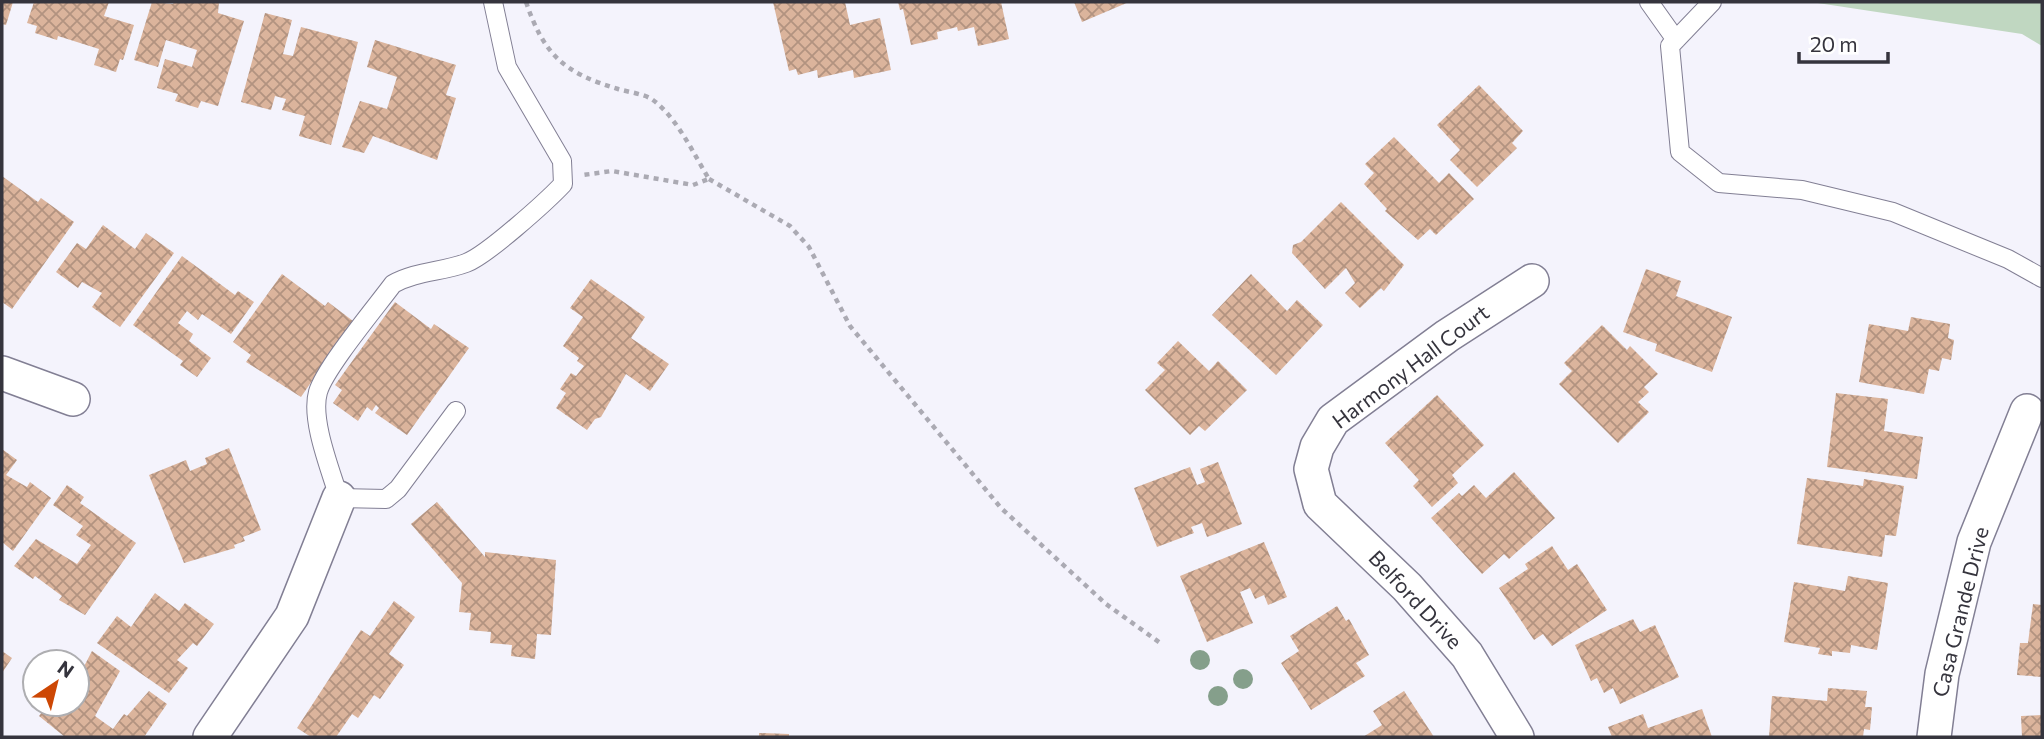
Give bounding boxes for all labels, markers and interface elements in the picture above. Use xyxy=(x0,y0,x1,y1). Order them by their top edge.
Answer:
scale bar xyxy=(1799,21,1888,65)
text: 20 m xyxy=(1810,31,1858,56)
street label: Harmony Hall Court xyxy=(1327,299,1493,433)
street label: Casa Grande Drive xyxy=(1926,524,1993,699)
street label: Belford Drive xyxy=(1364,545,1468,653)
north arrow xyxy=(21,648,91,718)
text: N xyxy=(54,655,78,682)

